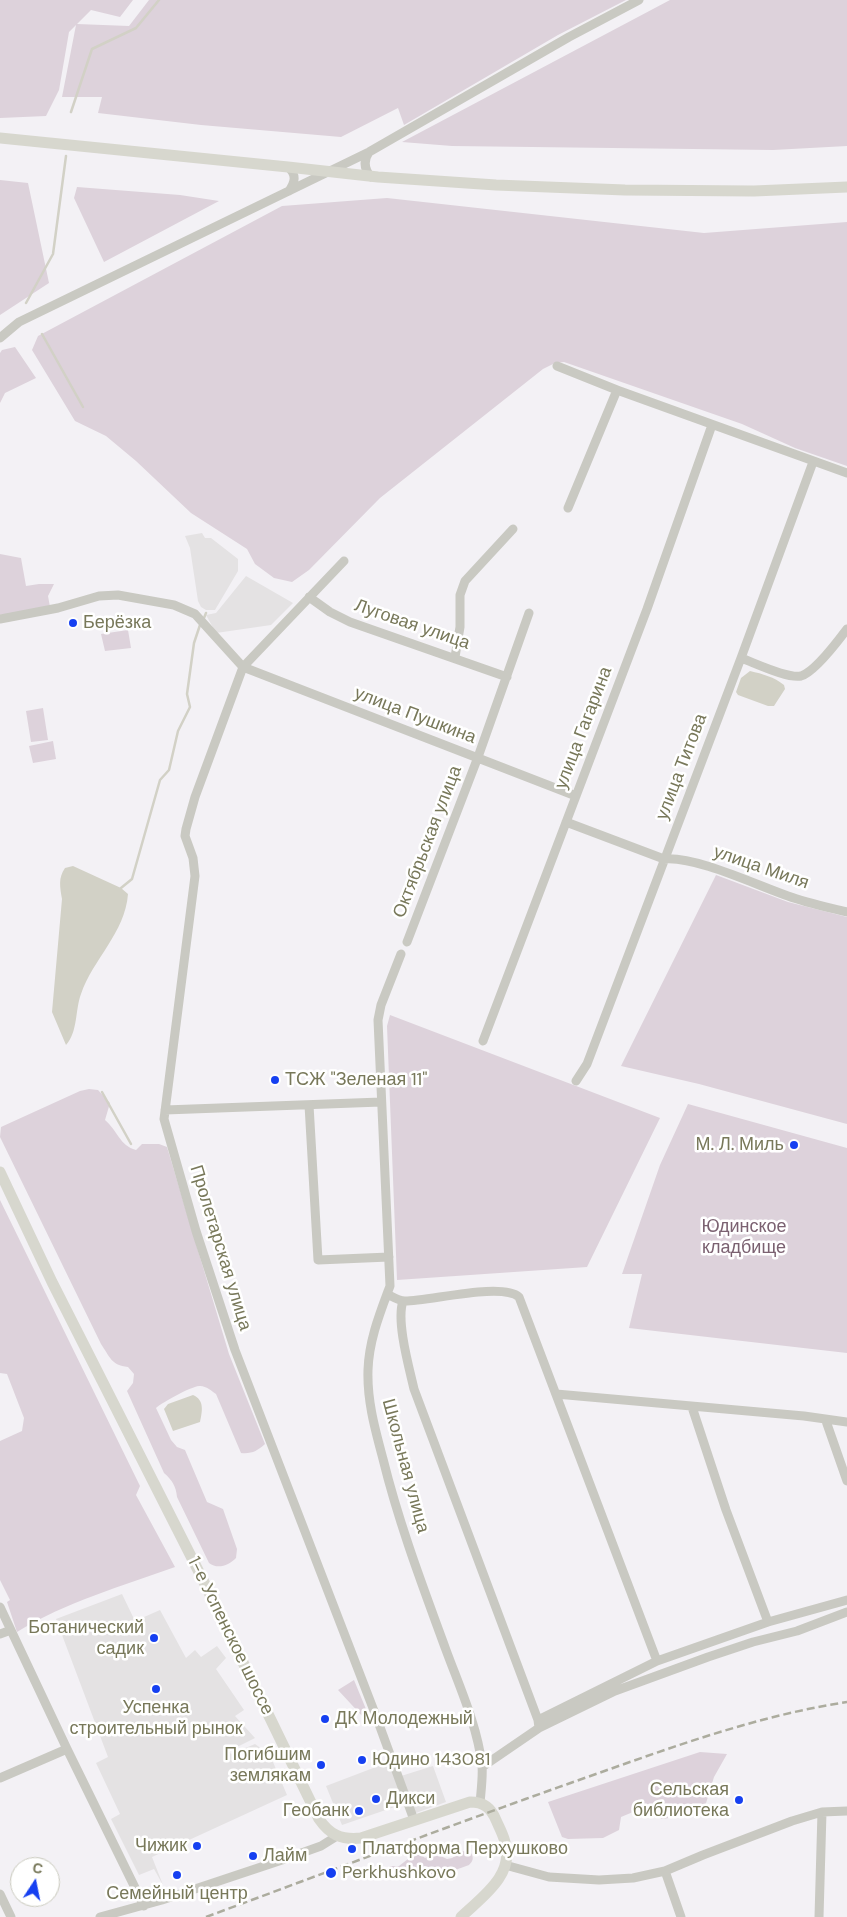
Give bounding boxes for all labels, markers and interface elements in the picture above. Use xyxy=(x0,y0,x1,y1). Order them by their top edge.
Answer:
street label: Луговая улица xyxy=(351,595,473,655)
place label: Берёзка xyxy=(83,612,151,634)
marker: Берёзка xyxy=(67,617,79,629)
street label: улица Гагарина xyxy=(551,664,617,792)
street label: улица Пушкина xyxy=(351,683,479,749)
street label: улица Титова xyxy=(652,711,712,823)
street label: Октябрьская улица xyxy=(389,763,467,921)
street label: улица Миля xyxy=(710,842,812,894)
place label: ТСЖ "Зеленая 11" xyxy=(285,1069,427,1091)
marker: ТСЖ "Зеленая 11" xyxy=(269,1074,281,1086)
place label: М. Л. Миль xyxy=(696,1134,784,1156)
marker: М. Л. Миль xyxy=(788,1139,800,1151)
street label: Пролетарская улица xyxy=(185,1163,255,1333)
park label: Юдинское кладбище xyxy=(702,1216,786,1258)
street label: Школьная улица xyxy=(377,1397,433,1535)
street label: 1-е Успенское шоссе xyxy=(182,1553,278,1719)
place label: Ботанический садик xyxy=(28,1617,144,1660)
marker: Ботанический садик xyxy=(148,1632,160,1644)
marker: Успенка строительный рынок xyxy=(150,1683,162,1695)
place label: Успенка строительный рынок xyxy=(69,1697,243,1740)
place label: ДК Молодежный xyxy=(335,1708,473,1730)
marker: ДК Молодежный xyxy=(319,1713,331,1725)
place label: Погибшим землякам xyxy=(224,1744,311,1786)
place label: Юдино 143081 xyxy=(372,1749,490,1771)
marker: Юдино 143081 xyxy=(356,1754,368,1766)
marker: Погибшим землякам xyxy=(315,1759,327,1771)
place label: Сельская библиотека xyxy=(633,1779,729,1822)
place label: Дикси xyxy=(386,1788,435,1810)
marker: Дикси xyxy=(370,1793,382,1805)
marker: Сельская библиотека xyxy=(733,1794,745,1806)
place label: Геобанк xyxy=(283,1800,349,1822)
marker: Геобанк xyxy=(353,1805,365,1817)
place label: Чижик xyxy=(135,1835,187,1857)
place label: Платформа Перхушково xyxy=(362,1838,568,1860)
marker: Чижик xyxy=(191,1840,203,1852)
marker: Платформа Перхушково xyxy=(346,1843,358,1855)
place label: Лайм xyxy=(263,1845,307,1867)
marker: Лайм xyxy=(247,1850,259,1862)
north arrow xyxy=(10,1857,60,1907)
text: С xyxy=(31,1858,44,1878)
place label: Perkhushkovo xyxy=(342,1862,456,1884)
marker: Perkhushkovo xyxy=(324,1866,338,1880)
marker: Семейный центр xyxy=(171,1869,183,1881)
place label: Семейный центр xyxy=(106,1883,248,1905)

